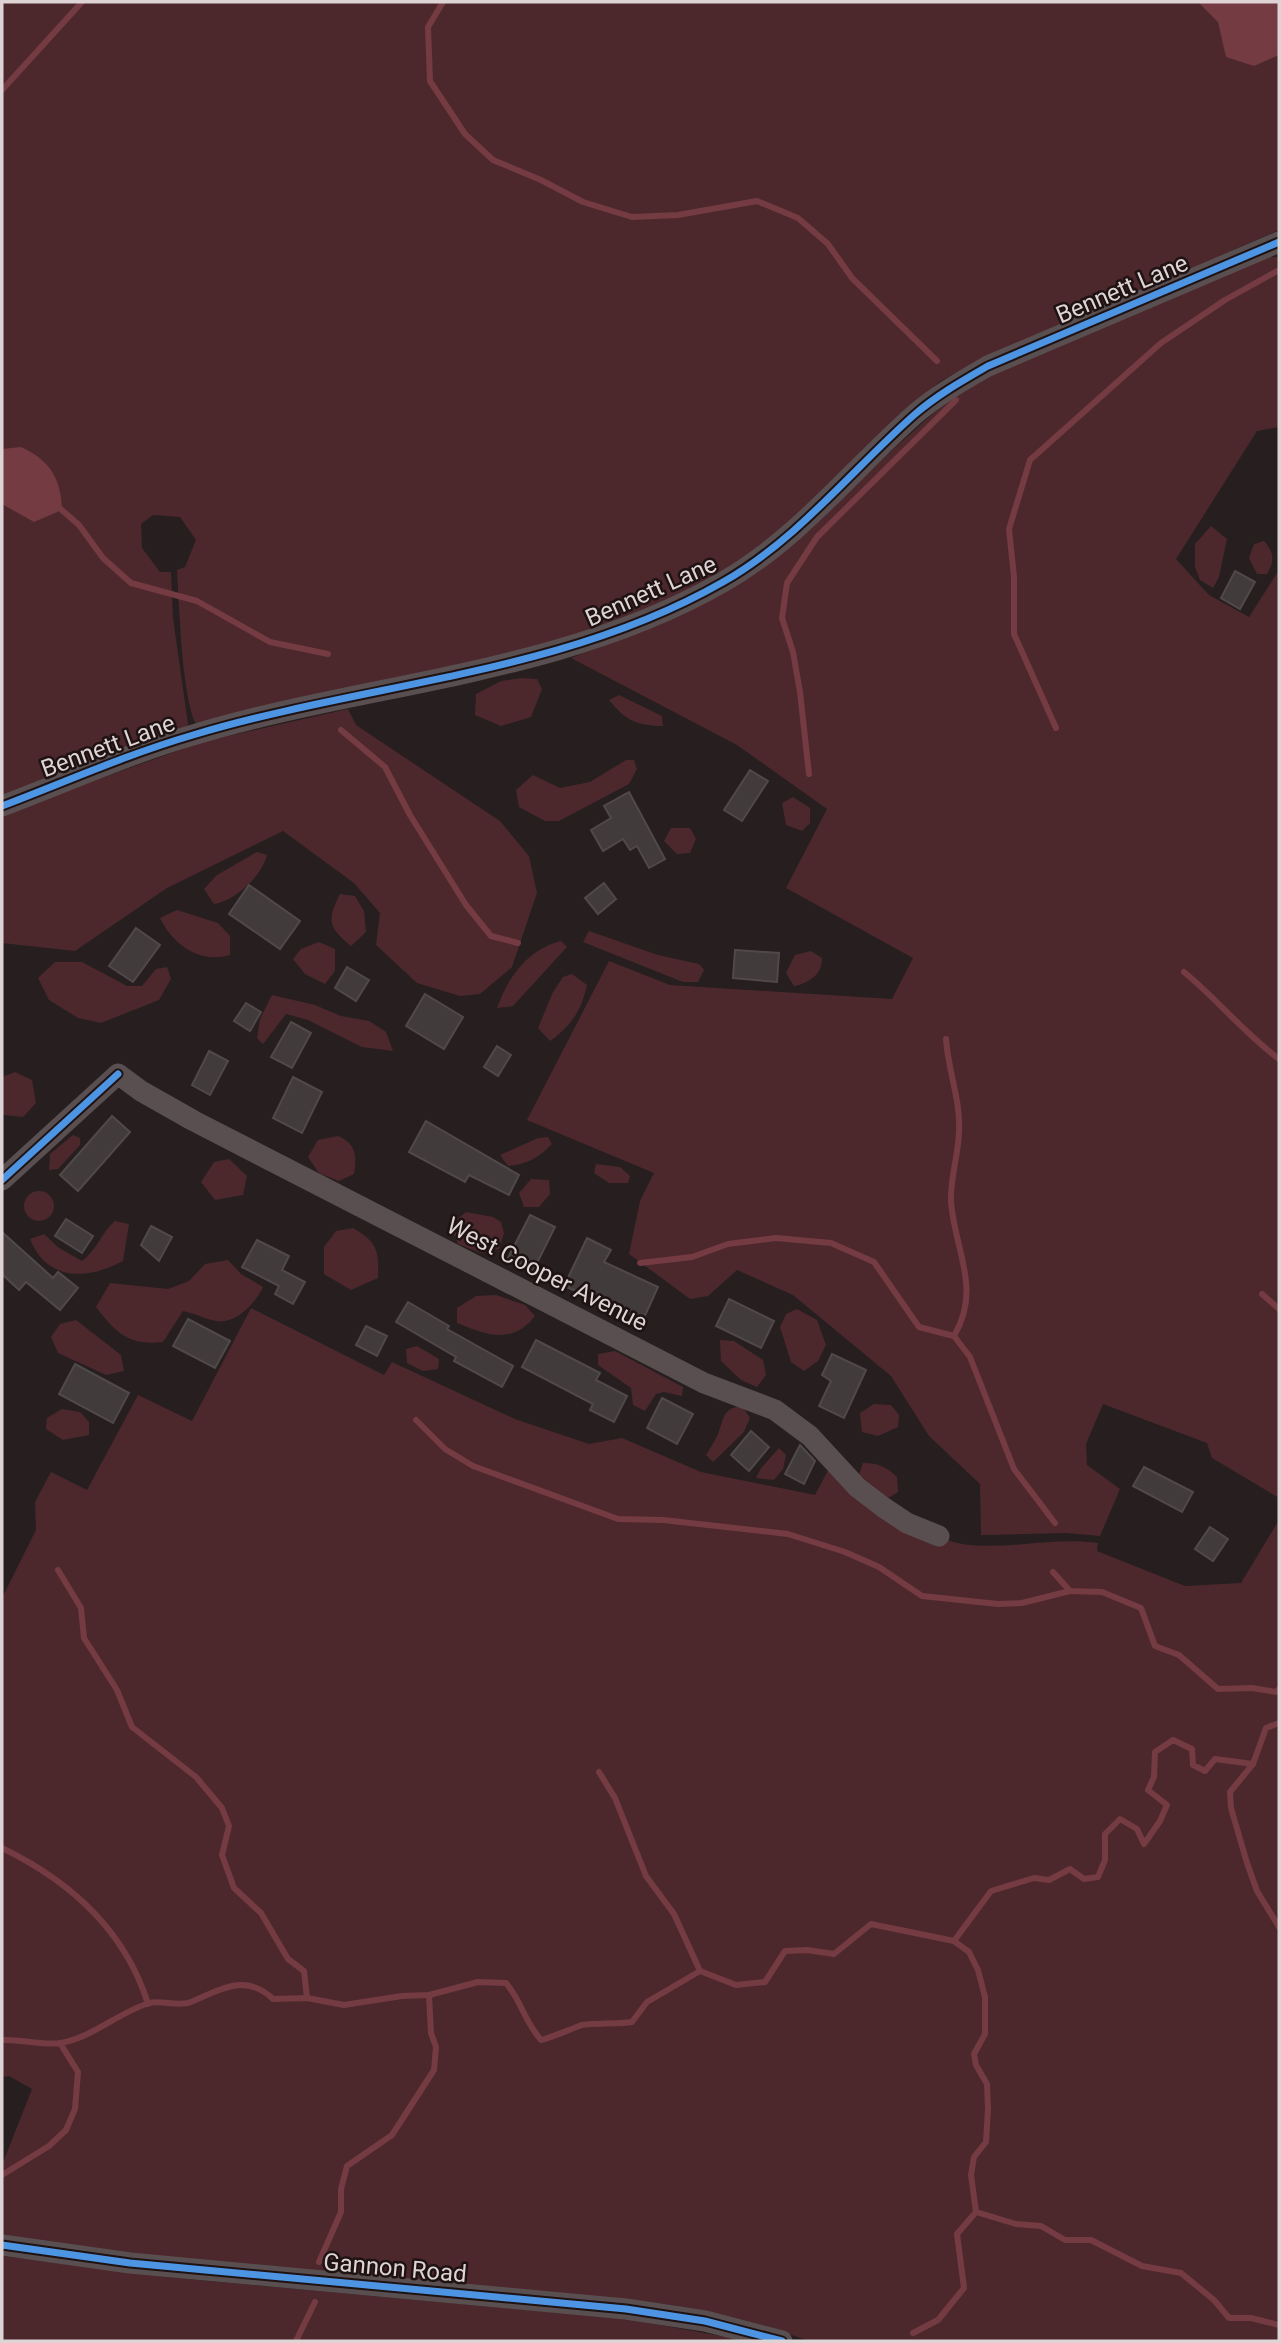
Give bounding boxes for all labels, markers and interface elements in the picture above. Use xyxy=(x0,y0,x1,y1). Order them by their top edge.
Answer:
street label: Bennett Lane xyxy=(1052,249,1192,329)
street label: Bennett Lane xyxy=(581,550,721,632)
street label: Bennett Lane xyxy=(37,709,179,783)
street label: West Cooper Avenue xyxy=(442,1211,652,1337)
street label: Gannon Road xyxy=(322,2248,468,2288)

